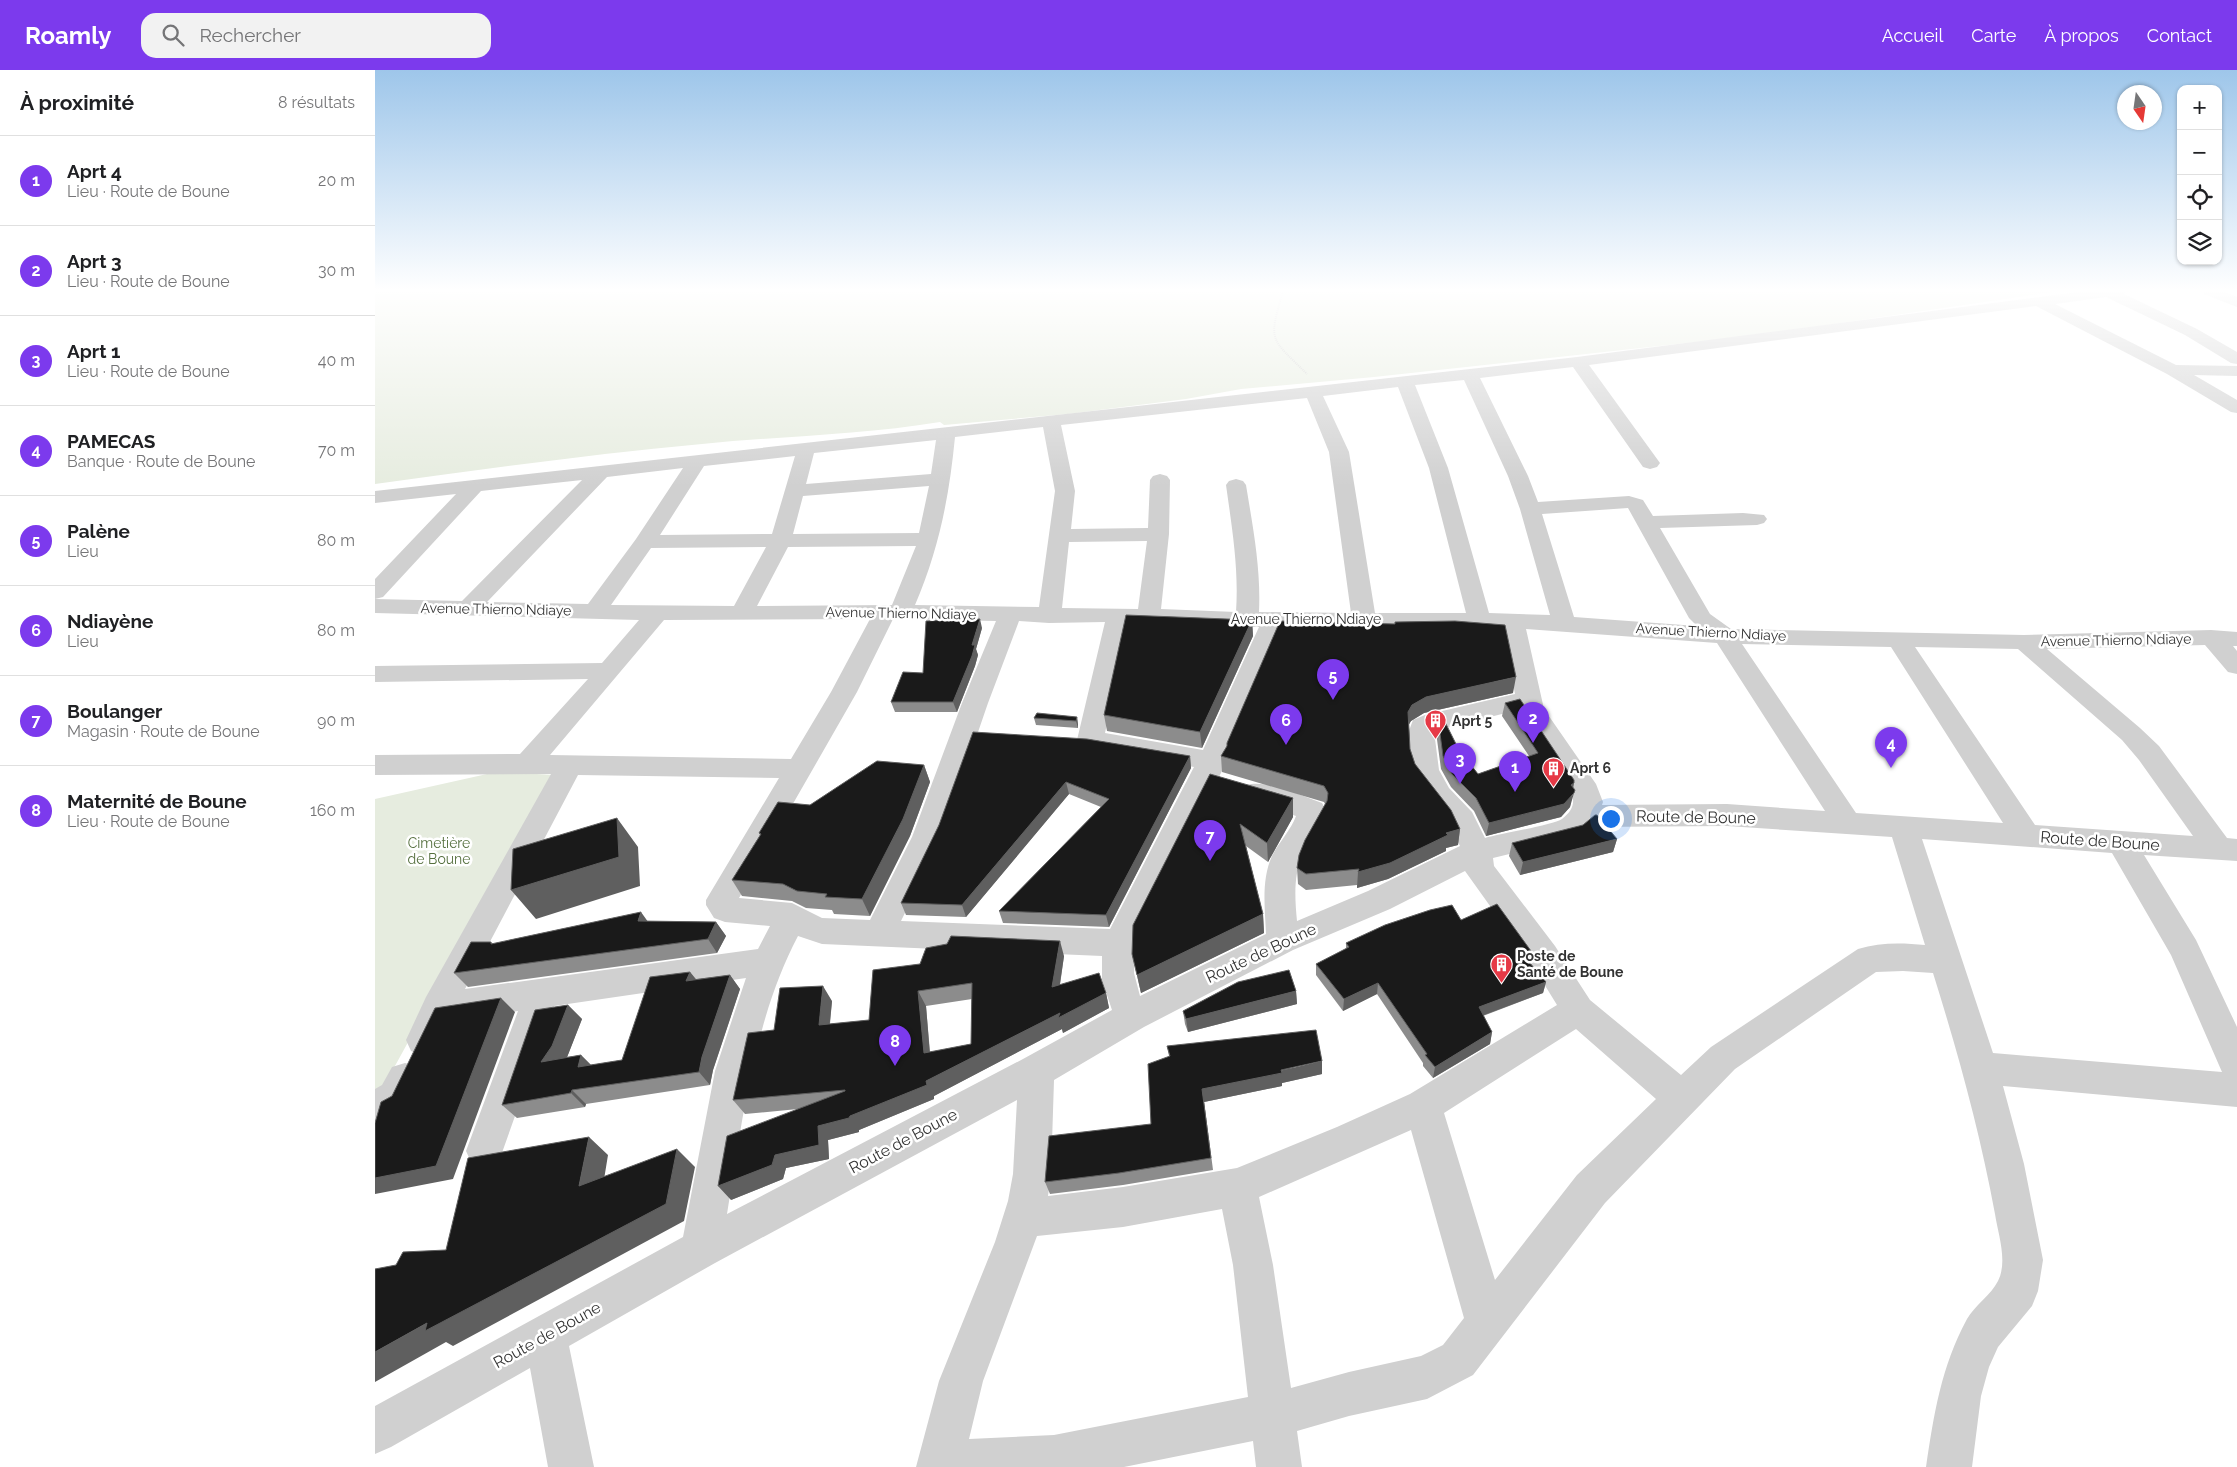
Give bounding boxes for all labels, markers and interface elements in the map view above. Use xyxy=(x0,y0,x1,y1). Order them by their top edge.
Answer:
search box xyxy=(141,13,491,58)
text: Roamly xyxy=(25,21,111,50)
icon: search xyxy=(159,21,187,49)
text: Rechercher xyxy=(199,24,301,46)
text: Accueil xyxy=(1882,25,1943,46)
text: Carte xyxy=(1971,25,2016,46)
text: À propos xyxy=(2044,25,2119,46)
text: Contact xyxy=(2147,25,2212,46)
north arrow xyxy=(2117,85,2162,130)
map controls xyxy=(2177,85,2222,265)
button: + xyxy=(2177,85,2222,130)
text: À proximité xyxy=(20,90,134,115)
text: 8 résultats xyxy=(278,93,355,112)
button: − xyxy=(2177,130,2222,175)
text: Aprt 4 xyxy=(67,160,122,182)
text: 1 xyxy=(32,171,40,190)
text: 20 m xyxy=(318,171,355,190)
button: locate xyxy=(2177,175,2222,220)
text: Lieu · Route de Boune xyxy=(67,182,230,201)
button: layers xyxy=(2177,220,2222,265)
text: Aprt 3 xyxy=(67,250,122,272)
text: 2 xyxy=(31,261,41,280)
text: 30 m xyxy=(318,261,355,280)
text: Lieu · Route de Boune xyxy=(67,272,230,291)
text: Aprt 1 xyxy=(67,340,120,362)
text: 3 xyxy=(32,351,40,370)
text: 40 m xyxy=(318,351,355,370)
text: Lieu · Route de Boune xyxy=(67,362,230,381)
text: PAMECAS xyxy=(67,430,155,452)
text: 4 xyxy=(31,441,41,460)
text: 70 m xyxy=(318,441,355,460)
text: Banque · Route de Boune xyxy=(67,452,255,471)
text: Palène xyxy=(67,520,130,542)
text: 5 xyxy=(32,531,40,550)
text: 80 m xyxy=(317,531,355,550)
text: Lieu xyxy=(67,542,99,561)
street label: Avenue Thierno Ndiaye xyxy=(421,600,571,618)
street label: Avenue Thierno Ndiaye xyxy=(826,604,976,622)
text: Ndiayène xyxy=(67,610,153,632)
street label: Avenue Thierno Ndiaye xyxy=(1231,611,1381,627)
street label: Avenue Thierno Ndiaye xyxy=(1635,620,1787,644)
text: 6 xyxy=(31,621,41,640)
text: 80 m xyxy=(317,621,355,640)
street label: Avenue Thierno Ndiaye xyxy=(2041,631,2191,649)
text: Lieu xyxy=(67,632,99,651)
pin: 5 xyxy=(1317,659,1349,700)
text: Boulanger xyxy=(67,700,162,722)
pin: 2 xyxy=(1517,702,1549,743)
pin: 6 xyxy=(1270,704,1302,745)
building icon: Aprt 5 xyxy=(1424,709,1448,740)
text: 7 xyxy=(32,711,40,730)
text: 90 m xyxy=(317,711,355,730)
place label: Aprt 5 xyxy=(1452,713,1492,729)
text: Magasin · Route de Boune xyxy=(67,722,260,741)
pin: 4 xyxy=(1875,727,1907,768)
pin: 3 xyxy=(1444,743,1476,784)
pin: 1 xyxy=(1499,751,1531,792)
building icon: Aprt 6 xyxy=(1542,756,1566,787)
place label: Aprt 6 xyxy=(1570,760,1611,776)
text: Maternité de Boune xyxy=(67,790,247,812)
text: 8 xyxy=(31,801,41,820)
text: 160 m xyxy=(310,801,355,820)
your location xyxy=(1598,806,1624,832)
street label: Route de Boune xyxy=(1636,806,1756,828)
text: Lieu · Route de Boune xyxy=(67,812,230,831)
pin: 7 xyxy=(1194,820,1226,861)
street label: Route de Boune xyxy=(2040,827,2160,855)
park label: Cimetière de Boune xyxy=(408,835,470,867)
street label: Route de Boune xyxy=(1203,919,1319,987)
place label: Poste de Santé de Boune xyxy=(1517,948,1624,980)
building icon: Poste de Santé de Boune xyxy=(1489,952,1513,983)
pin: 8 xyxy=(879,1025,911,1066)
street label: Route de Boune xyxy=(846,1105,960,1177)
street label: Route de Boune xyxy=(490,1298,604,1372)

